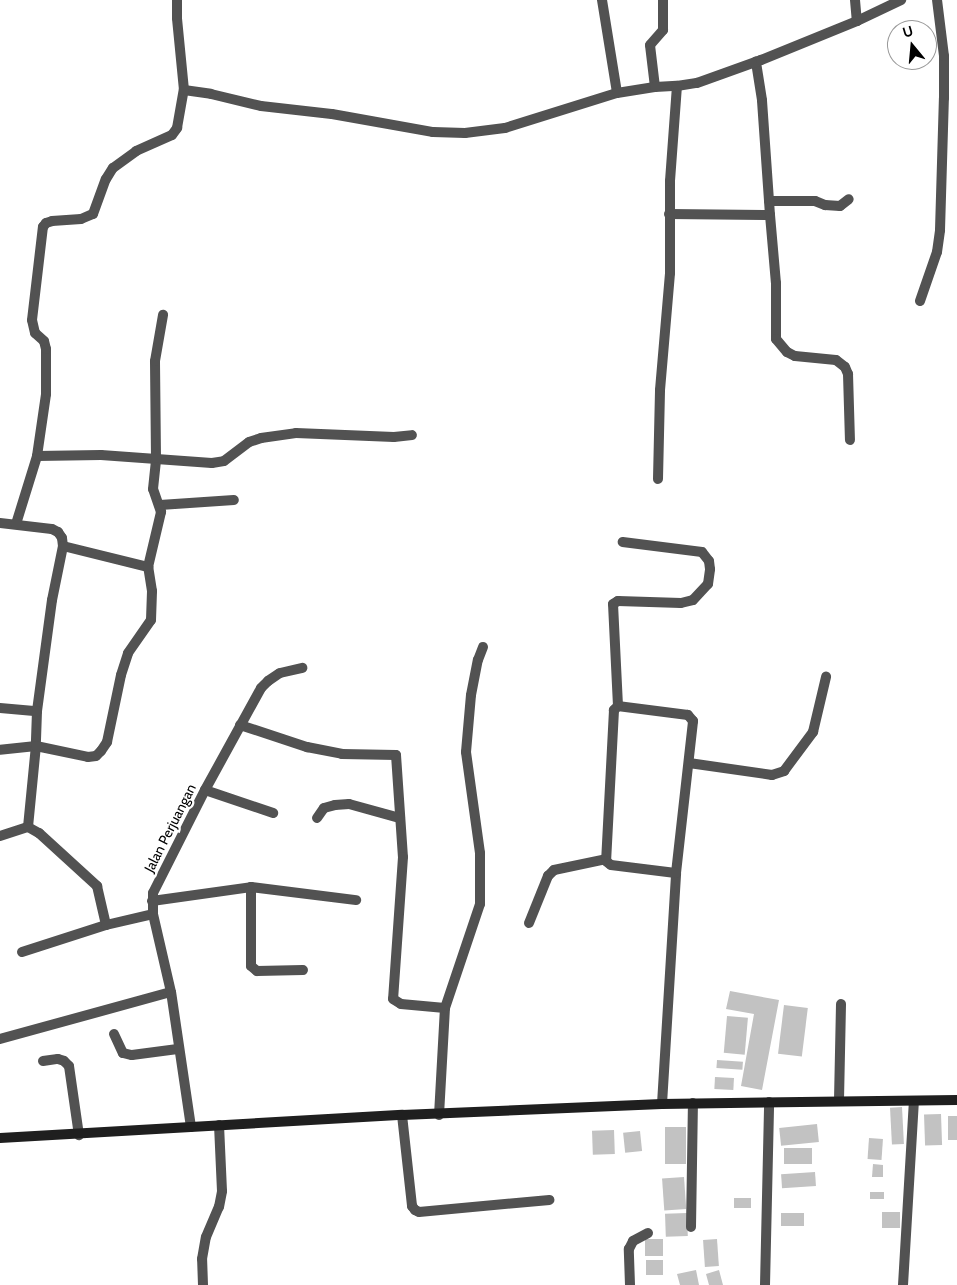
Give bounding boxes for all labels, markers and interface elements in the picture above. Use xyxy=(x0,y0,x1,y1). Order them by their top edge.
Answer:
north arrow xyxy=(887,20,937,70)
text: U xyxy=(900,22,915,42)
street label: Jalan Perjuangan xyxy=(141,781,199,875)

